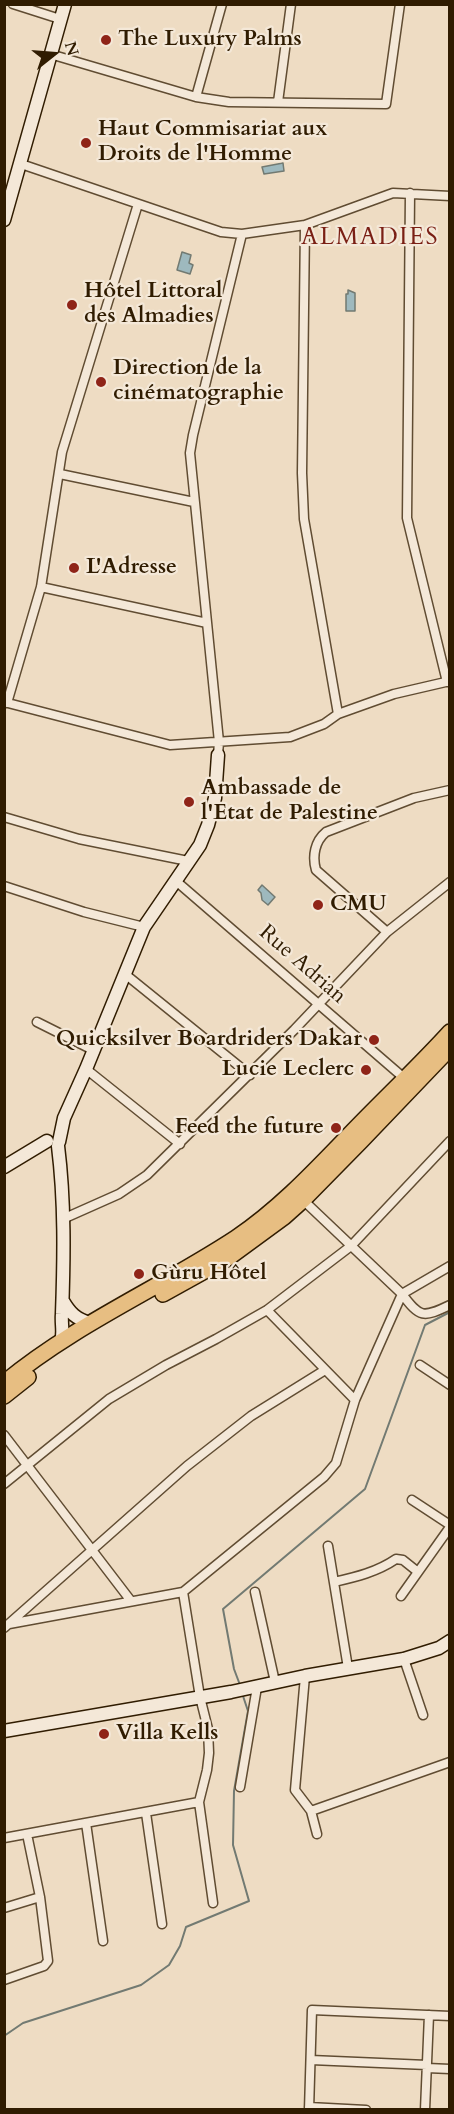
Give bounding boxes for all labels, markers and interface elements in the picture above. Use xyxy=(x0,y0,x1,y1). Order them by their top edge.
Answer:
north arrow xyxy=(24,24,84,84)
place label: The Luxury Palms xyxy=(118,27,302,53)
marker: The Luxury Palms xyxy=(99,33,113,47)
text: N xyxy=(59,39,84,59)
place label: Haut Commisariat aux Droits de l'Homme xyxy=(98,117,327,168)
marker: Haut Commisariat aux Droits de l'Homme xyxy=(79,136,93,150)
district label: ALMADIES xyxy=(301,224,439,252)
place label: Hôtel Littoral des Almadies xyxy=(84,279,222,330)
marker: Hôtel Littoral des Almadies xyxy=(65,298,79,312)
place label: Direction de la cinématographie xyxy=(113,356,284,408)
marker: Direction de la cinématographie xyxy=(94,375,108,389)
place label: L'Adresse xyxy=(86,555,177,581)
marker: L'Adresse xyxy=(67,561,81,575)
place label: Ambassade de l'Etat de Palestine xyxy=(201,776,378,828)
marker: Ambassade de l'Etat de Palestine xyxy=(182,795,196,809)
place label: CMU xyxy=(330,892,386,918)
marker: CMU xyxy=(311,898,325,912)
street label: Rue Adrian xyxy=(253,920,351,1010)
place label: Quicksilver Boardriders Dakar xyxy=(56,1027,362,1053)
marker: Quicksilver Boardriders Dakar xyxy=(367,1033,381,1047)
place label: Lucie Leclerc xyxy=(222,1057,354,1083)
marker: Lucie Leclerc xyxy=(359,1063,373,1077)
place label: Feed the future xyxy=(175,1115,324,1141)
marker: Feed the future xyxy=(329,1121,343,1135)
place label: Gùru Hôtel xyxy=(151,1261,267,1287)
marker: Gùru Hôtel xyxy=(132,1267,146,1281)
place label: Villa Kells xyxy=(116,1721,218,1747)
marker: Villa Kells xyxy=(97,1727,111,1741)

